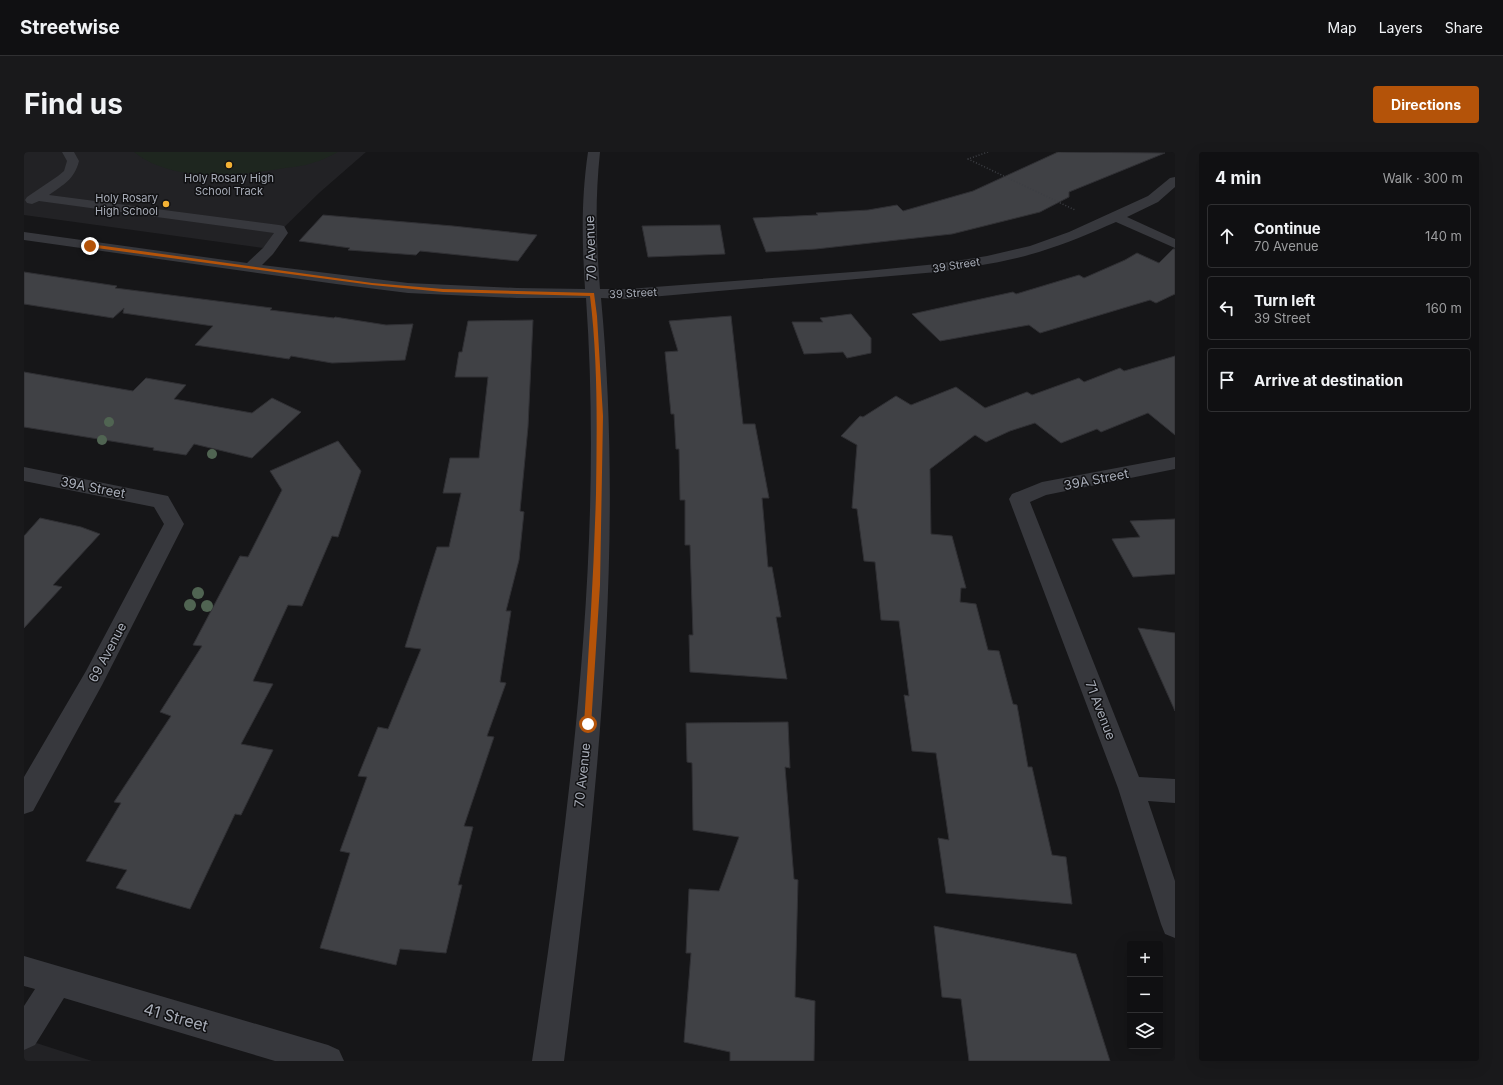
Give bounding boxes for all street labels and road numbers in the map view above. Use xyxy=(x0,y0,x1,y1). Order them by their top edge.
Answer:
street label: 70 Avenue xyxy=(581,215,599,281)
street label: 39 Street xyxy=(931,254,981,276)
street label: 39 Street xyxy=(609,285,658,301)
street label: 39A Street xyxy=(1062,465,1130,493)
street label: 39A Street xyxy=(59,473,127,501)
street label: 69 Avenue xyxy=(85,619,129,685)
street label: 71 Avenue xyxy=(1082,678,1120,742)
street label: 70 Avenue xyxy=(571,742,593,808)
street label: 41 Street xyxy=(141,998,211,1036)

